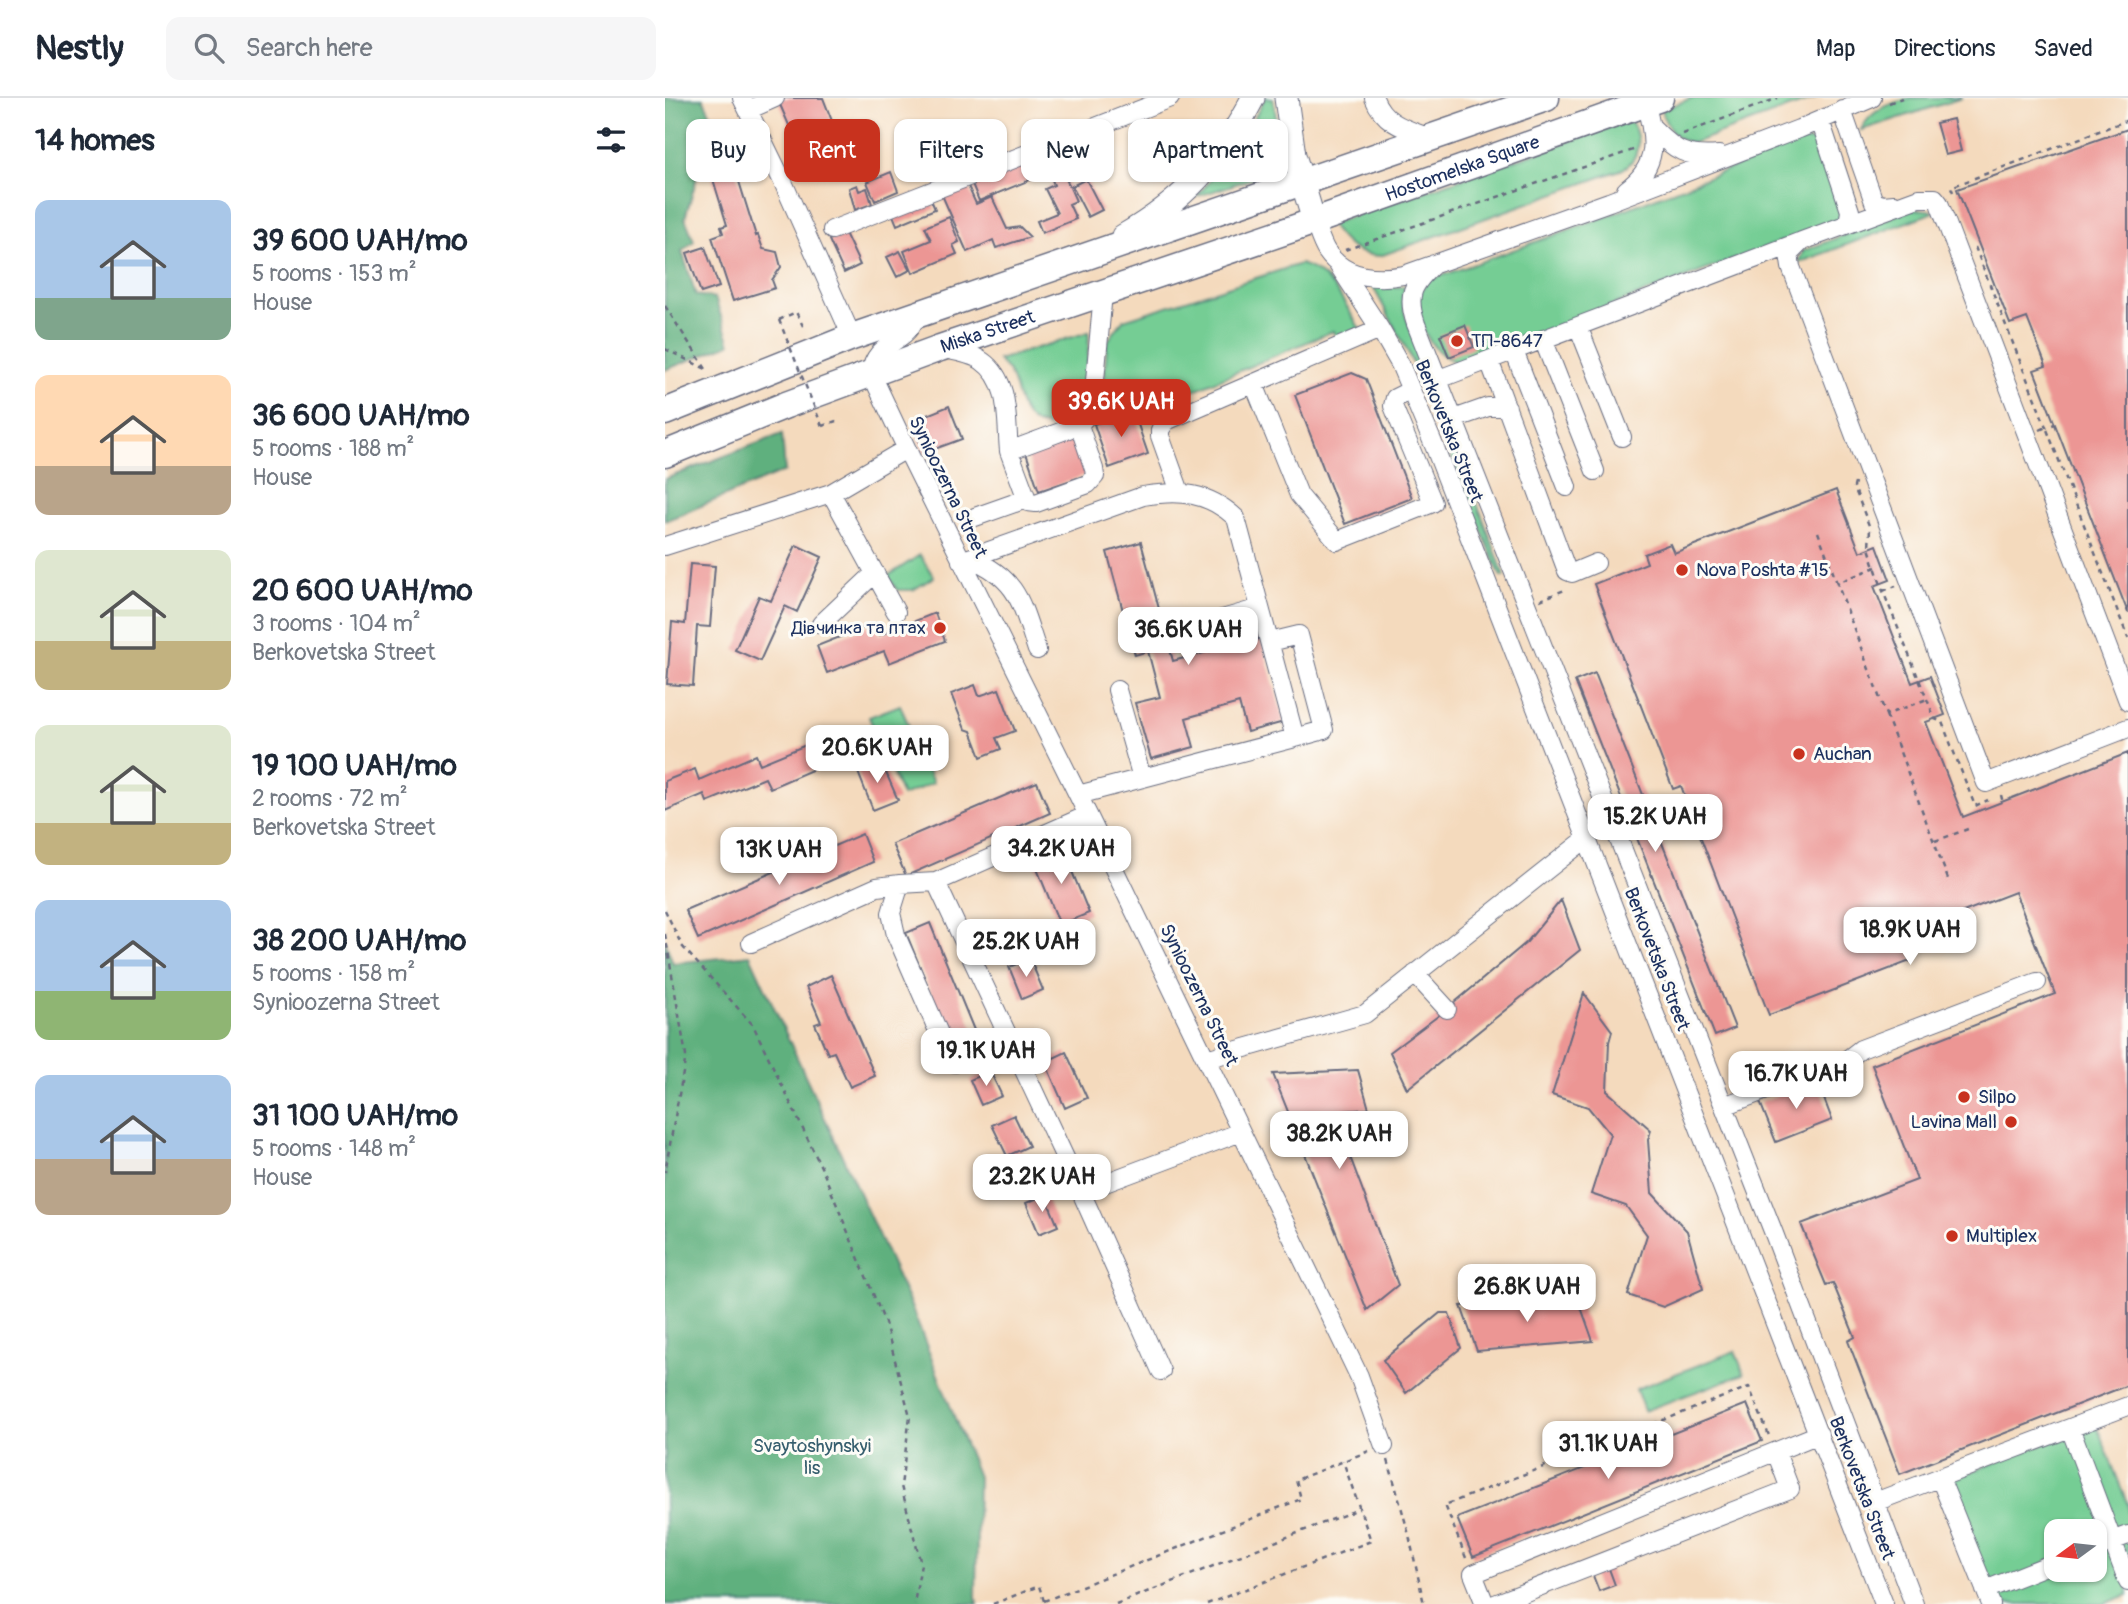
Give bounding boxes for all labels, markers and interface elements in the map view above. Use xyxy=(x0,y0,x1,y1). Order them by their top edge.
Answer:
search box xyxy=(166,17,656,80)
text: Nestly xyxy=(35,28,124,69)
icon: search xyxy=(190,29,228,67)
text: Search here xyxy=(246,32,373,64)
text: Map xyxy=(1816,34,1856,63)
text: Directions xyxy=(1894,34,1995,63)
text: Saved xyxy=(2033,34,2093,63)
chip: Buy xyxy=(686,119,770,182)
chip: Rent xyxy=(784,119,880,182)
chip: Filters xyxy=(894,119,1007,182)
chip: New xyxy=(1021,119,1114,182)
chip: Apartment xyxy=(1128,119,1288,182)
icon: filters xyxy=(592,121,630,159)
text: 14 homes xyxy=(35,122,155,159)
street label: Hostomelska Square xyxy=(1382,130,1543,207)
text: 39 600 UAH/mo xyxy=(252,222,468,259)
icon: home xyxy=(91,228,175,312)
text: 5 rooms · 153 m² xyxy=(252,259,417,288)
text: House xyxy=(252,288,312,317)
street label: Miska Street xyxy=(937,305,1038,359)
place label: ТП-8647 xyxy=(1471,329,1543,353)
marker: ТП-8647 xyxy=(1449,333,1465,349)
street label: Berkovetska Street xyxy=(1409,356,1489,506)
pin: 39.6K UAH xyxy=(1041,380,1201,439)
text: 39.6K UAH xyxy=(1068,387,1174,416)
text: 36 600 UAH/mo xyxy=(252,397,470,434)
icon: home xyxy=(91,403,175,487)
street label: Synioozerna Street xyxy=(903,412,993,562)
text: 5 rooms · 188 m² xyxy=(252,434,414,463)
text: House xyxy=(252,463,312,492)
place label: Nova Poshta #15 xyxy=(1696,558,1829,582)
marker: Nova Poshta #15 xyxy=(1674,562,1690,578)
text: 20 600 UAH/mo xyxy=(252,572,473,609)
icon: home xyxy=(91,578,175,662)
pin: 36.6K UAH xyxy=(1108,608,1268,667)
text: 3 rooms · 104 m² xyxy=(252,609,421,638)
text: 36.6K UAH xyxy=(1134,615,1242,644)
place label: Дівчинка та птах xyxy=(791,616,926,640)
marker: Дівчинка та птах xyxy=(932,620,948,636)
text: Berkovetska Street xyxy=(252,638,435,667)
pin: 20.6K UAH xyxy=(797,726,957,785)
text: 20.6K UAH xyxy=(822,733,932,762)
place label: Auchan xyxy=(1813,742,1872,766)
marker: Auchan xyxy=(1791,746,1807,762)
text: 19 100 UAH/mo xyxy=(252,747,457,784)
icon: home xyxy=(91,753,175,837)
text: 2 rooms · 72 m² xyxy=(252,784,408,813)
pin: 15.2K UAH xyxy=(1575,794,1735,854)
text: 15.2K UAH xyxy=(1604,802,1706,831)
text: Berkovetska Street xyxy=(252,813,435,842)
pin: 34.2K UAH xyxy=(981,826,1141,886)
pin: 13K UAH xyxy=(714,828,844,887)
text: 34.2K UAH xyxy=(1007,834,1115,863)
text: 13K UAH xyxy=(736,835,822,864)
street label: Berkovetska Street xyxy=(1619,884,1695,1034)
pin: 18.9K UAH xyxy=(1830,908,1990,967)
text: 18.9K UAH xyxy=(1859,915,1961,944)
pin: 25.2K UAH xyxy=(946,920,1106,979)
street label: Synioozerna Street xyxy=(1154,920,1244,1070)
text: 38 200 UAH/mo xyxy=(252,922,466,959)
text: 25.2K UAH xyxy=(973,927,1079,956)
icon: home xyxy=(91,928,175,1012)
text: 5 rooms · 158 m² xyxy=(252,959,415,988)
text: Synioozerna Street xyxy=(252,988,440,1017)
pin: 19.1K UAH xyxy=(906,1028,1066,1088)
text: 19.1K UAH xyxy=(937,1036,1035,1065)
pin: 16.7K UAH xyxy=(1716,1052,1876,1111)
text: 16.7K UAH xyxy=(1744,1059,1848,1088)
place label: Silpo xyxy=(1978,1085,2016,1109)
marker: Silpo xyxy=(1956,1089,1972,1105)
text: 31 100 UAH/mo xyxy=(252,1097,458,1134)
icon: home xyxy=(91,1103,175,1187)
place label: Lavina Mall xyxy=(1910,1110,1997,1134)
pin: 38.2K UAH xyxy=(1259,1112,1419,1171)
marker: Lavina Mall xyxy=(2003,1114,2019,1130)
text: 38.2K UAH xyxy=(1286,1119,1392,1148)
text: 5 rooms · 148 m² xyxy=(252,1134,416,1163)
pin: 23.2K UAH xyxy=(962,1154,1122,1214)
text: 23.2K UAH xyxy=(989,1162,1095,1191)
text: House xyxy=(252,1163,312,1192)
place label: Multiplex xyxy=(1966,1224,2037,1248)
marker: Multiplex xyxy=(1944,1228,1960,1244)
pin: 26.8K UAH xyxy=(1447,1264,1607,1324)
text: 26.8K UAH xyxy=(1474,1272,1580,1301)
street label: Berkovetska Street xyxy=(1824,1413,1900,1563)
pin: 31.1K UAH xyxy=(1528,1422,1688,1481)
text: 31.1K UAH xyxy=(1558,1429,1658,1458)
park label: Svaytoshynskyi lis xyxy=(753,1434,871,1480)
north arrow xyxy=(2044,1519,2107,1582)
map controls xyxy=(2044,1519,2107,1582)

